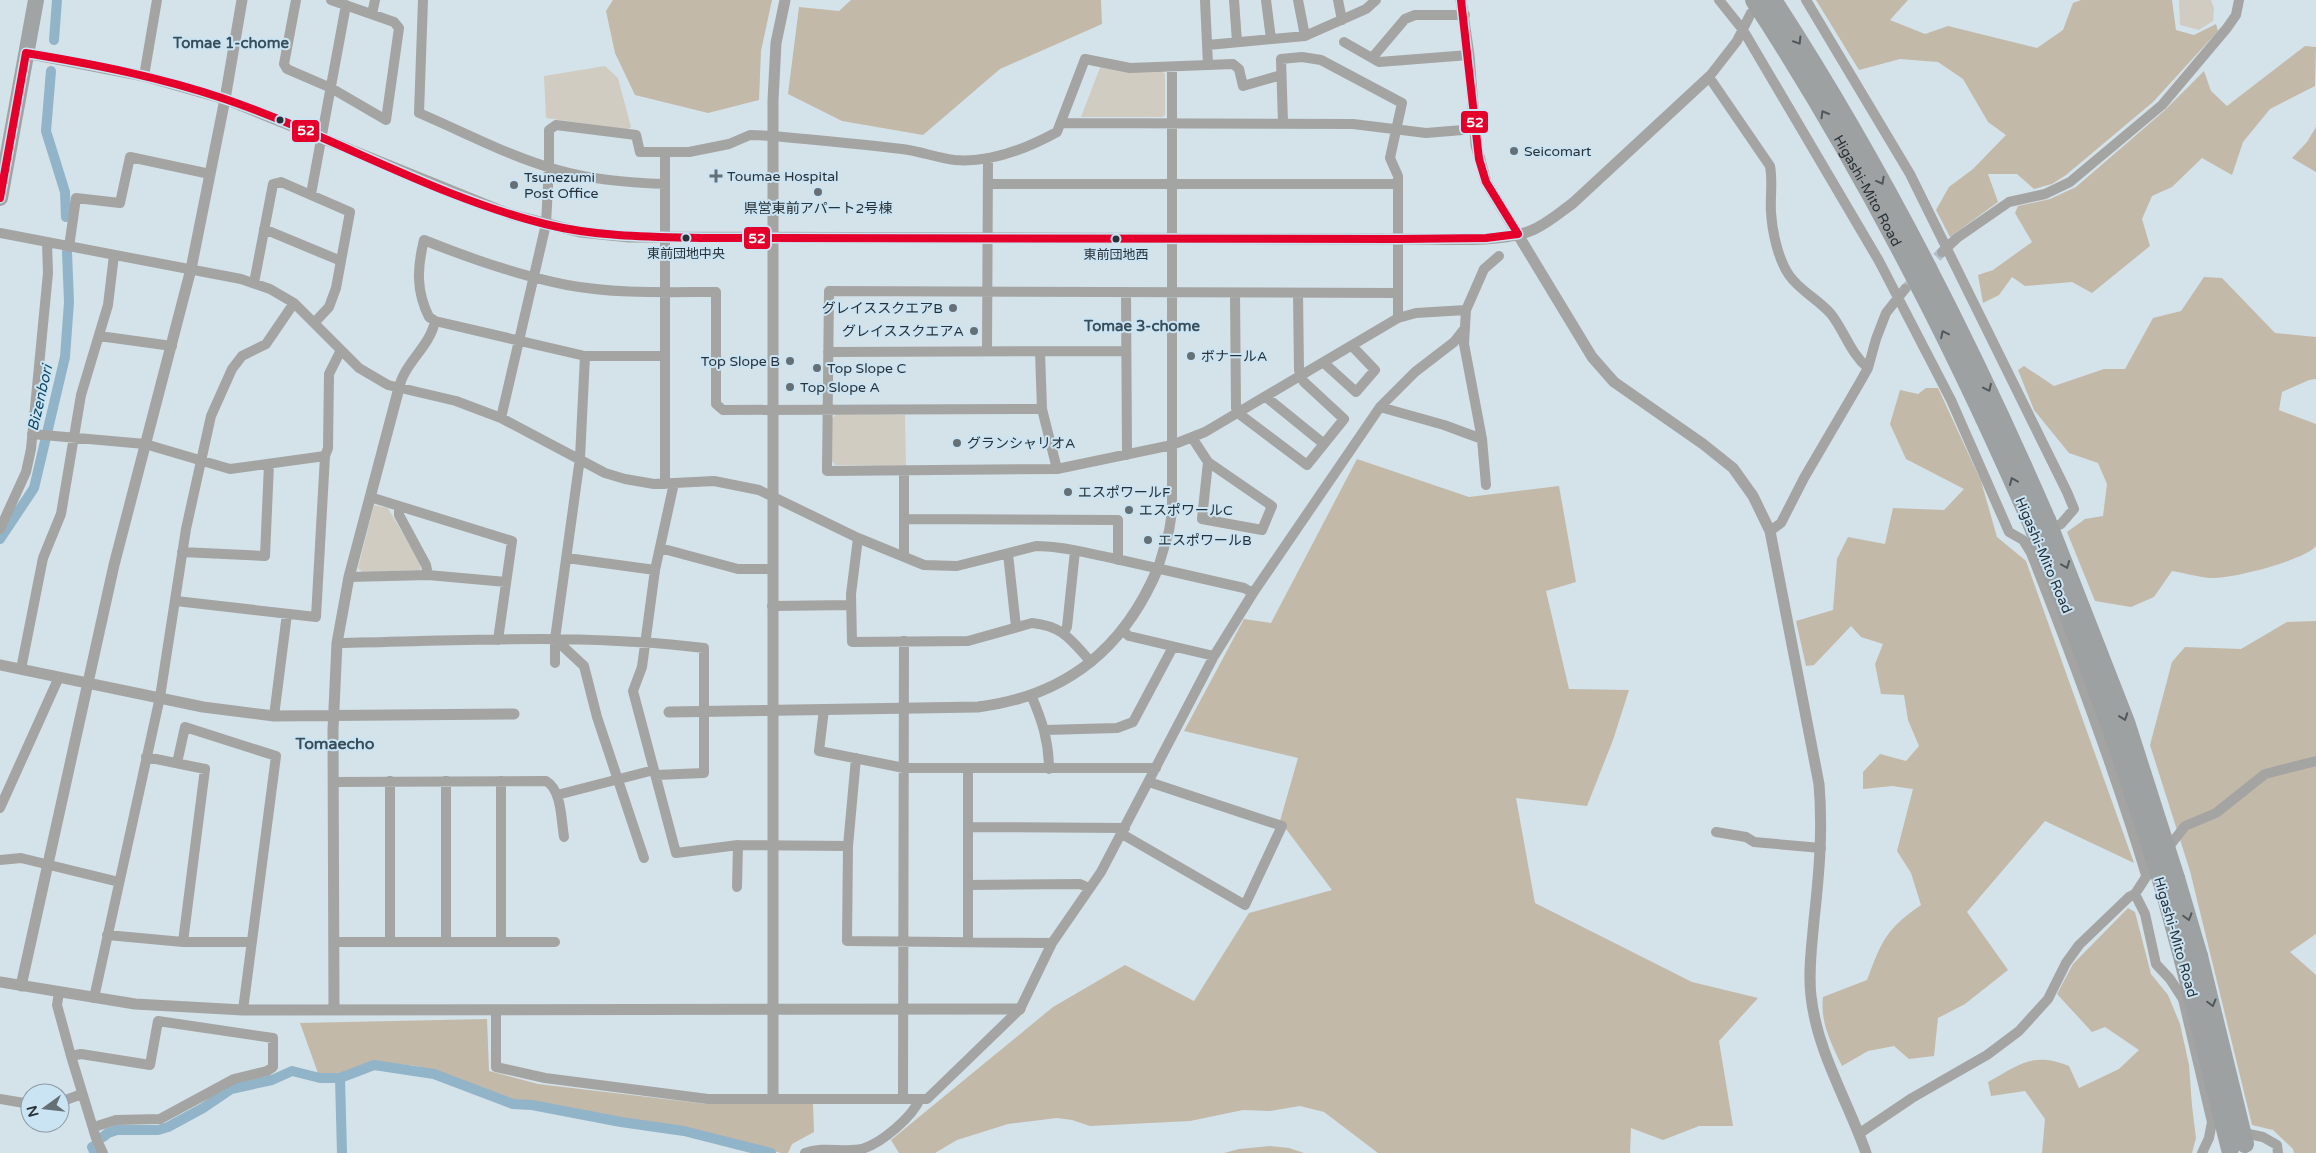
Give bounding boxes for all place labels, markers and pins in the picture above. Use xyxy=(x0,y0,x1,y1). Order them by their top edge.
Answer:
unlabelled marker xyxy=(275,115,285,125)
place label: Seicomart xyxy=(1524,143,1592,160)
marker: Seicomart xyxy=(1508,145,1520,157)
place label: Toumae Hospital xyxy=(727,168,839,185)
place label: Tsunezumi Post Office xyxy=(524,169,599,202)
marker: Toumae Hospital xyxy=(709,169,723,183)
marker: Tsunezumi Post Office xyxy=(508,179,520,191)
marker: 県営東前アパート2号棟 xyxy=(812,186,824,198)
place label: 県営東前アパート2号棟 xyxy=(744,200,892,217)
marker: 東前団地中央 xyxy=(681,233,691,243)
marker: 東前団地西 xyxy=(1111,234,1121,244)
place label: 東前団地中央 xyxy=(647,246,725,262)
place label: 東前団地西 xyxy=(1083,247,1149,263)
place label: グレイススクエアB xyxy=(822,300,943,317)
marker: グレイススクエアB xyxy=(947,302,959,314)
place label: グレイススクエアA xyxy=(842,323,964,340)
marker: グレイススクエアA xyxy=(968,325,980,337)
place label: ボナールA xyxy=(1201,348,1267,365)
marker: ボナールA xyxy=(1185,350,1197,362)
place label: Top Slope B xyxy=(701,353,780,370)
marker: Top Slope B xyxy=(784,355,796,367)
place label: Top Slope C xyxy=(827,360,907,377)
marker: Top Slope C xyxy=(811,362,823,374)
place label: Top Slope A xyxy=(800,379,880,396)
marker: Top Slope A xyxy=(784,381,796,393)
place label: グランシャリオA xyxy=(967,435,1075,452)
marker: グランシャリオA xyxy=(951,437,963,449)
place label: エスポワールF xyxy=(1078,484,1171,501)
marker: エスポワールF xyxy=(1062,486,1074,498)
place label: エスポワールC xyxy=(1139,502,1233,519)
marker: エスポワールC xyxy=(1123,504,1135,516)
place label: エスポワールB xyxy=(1158,532,1252,549)
marker: エスポワールB xyxy=(1142,534,1154,546)

